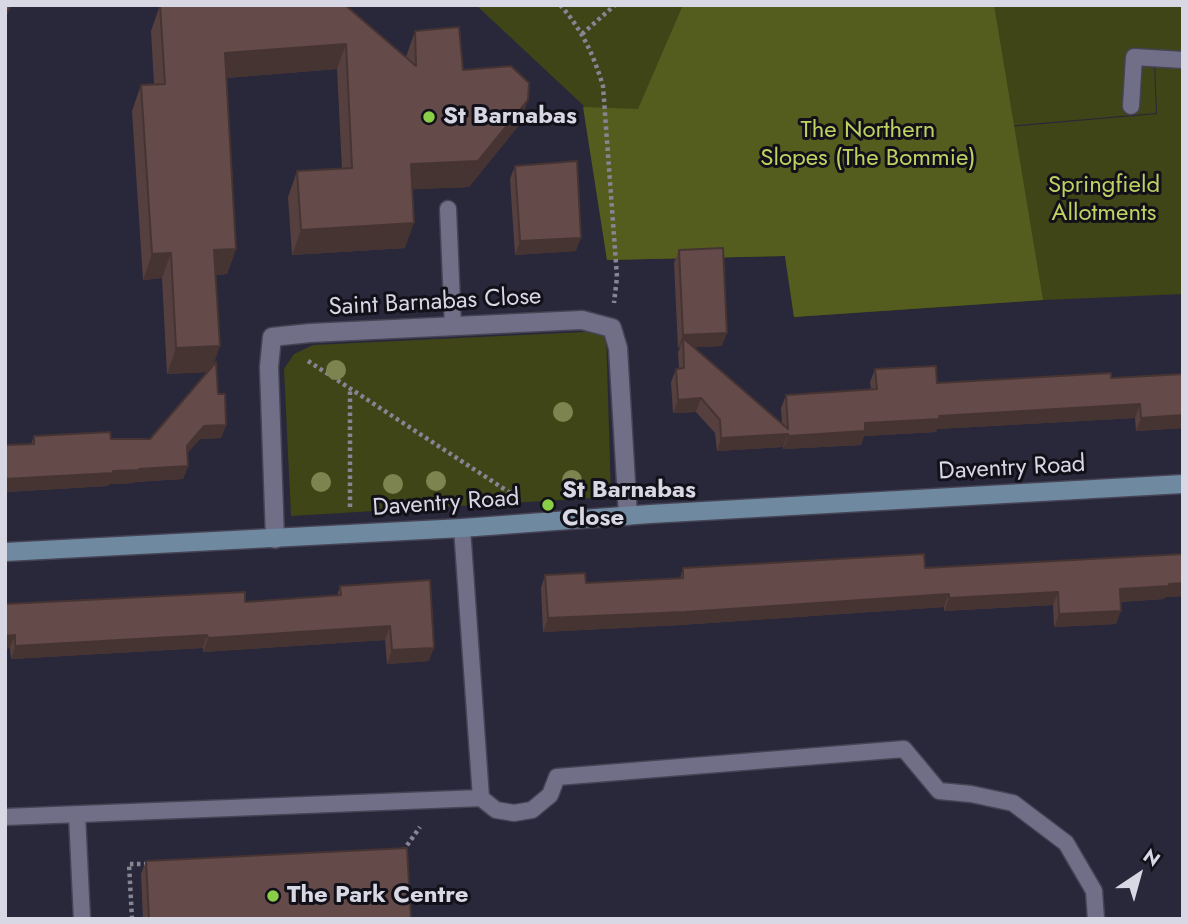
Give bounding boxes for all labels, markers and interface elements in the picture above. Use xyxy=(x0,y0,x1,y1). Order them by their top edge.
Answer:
place label: St Barnabas xyxy=(443,103,577,131)
marker: St Barnabas xyxy=(421,109,437,125)
park label: The Northern Slopes (The Bommie) xyxy=(760,117,976,173)
park label: Springfield Allotments xyxy=(1048,172,1160,228)
street label: Saint Barnabas Close xyxy=(328,283,542,323)
street label: Daventry Road xyxy=(938,451,1086,487)
place label: St Barnabas Close xyxy=(562,477,696,533)
street label: Daventry Road xyxy=(372,485,520,523)
marker: St Barnabas Close xyxy=(540,497,556,513)
north arrow xyxy=(1104,840,1174,910)
text: N xyxy=(1138,842,1166,873)
place label: The Park Centre xyxy=(287,882,468,910)
marker: The Park Centre xyxy=(265,888,281,904)

